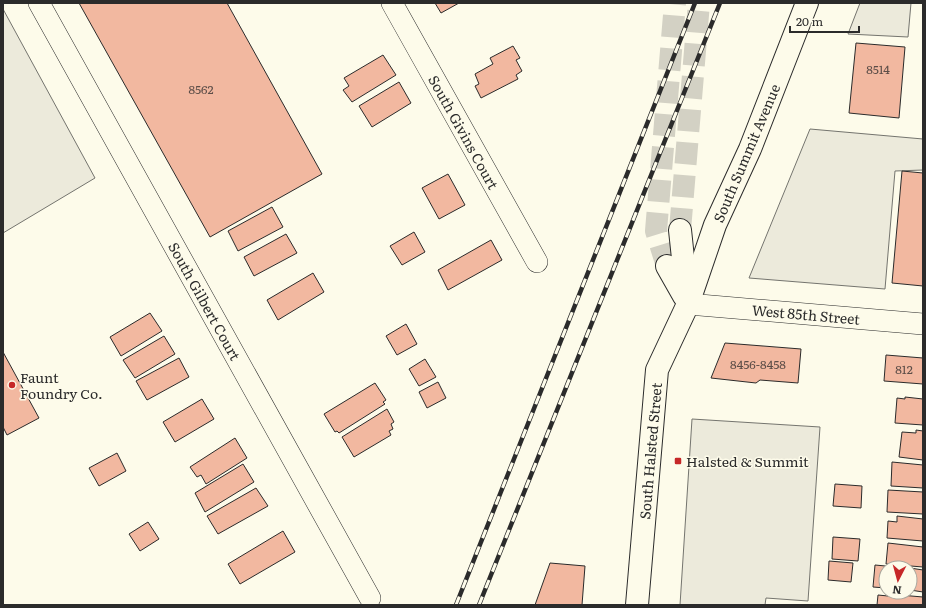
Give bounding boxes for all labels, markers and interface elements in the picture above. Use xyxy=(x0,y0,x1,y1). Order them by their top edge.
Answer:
scale bar xyxy=(790,8,859,34)
text: 20 m xyxy=(796,12,823,30)
house number: 8514 xyxy=(866,60,890,78)
street label: South Givins Court xyxy=(424,71,504,193)
house number: 8562 xyxy=(188,80,214,98)
street label: South Summit Avenue xyxy=(708,81,784,225)
street label: South Gilbert Court xyxy=(164,238,246,364)
street label: West 85th Street xyxy=(751,299,861,329)
house number: 8456-8458 xyxy=(730,355,786,373)
house number: 812 xyxy=(895,360,913,378)
place label: Faunt Foundry Co. xyxy=(20,367,103,403)
marker: Faunt Foundry Co. xyxy=(7,380,17,390)
street label: South Halsted Street xyxy=(634,381,666,520)
place label: Halsted & Summit xyxy=(686,451,809,471)
marker: Halsted & Summit xyxy=(673,456,683,466)
north arrow xyxy=(878,560,918,600)
text: N xyxy=(891,583,902,599)

